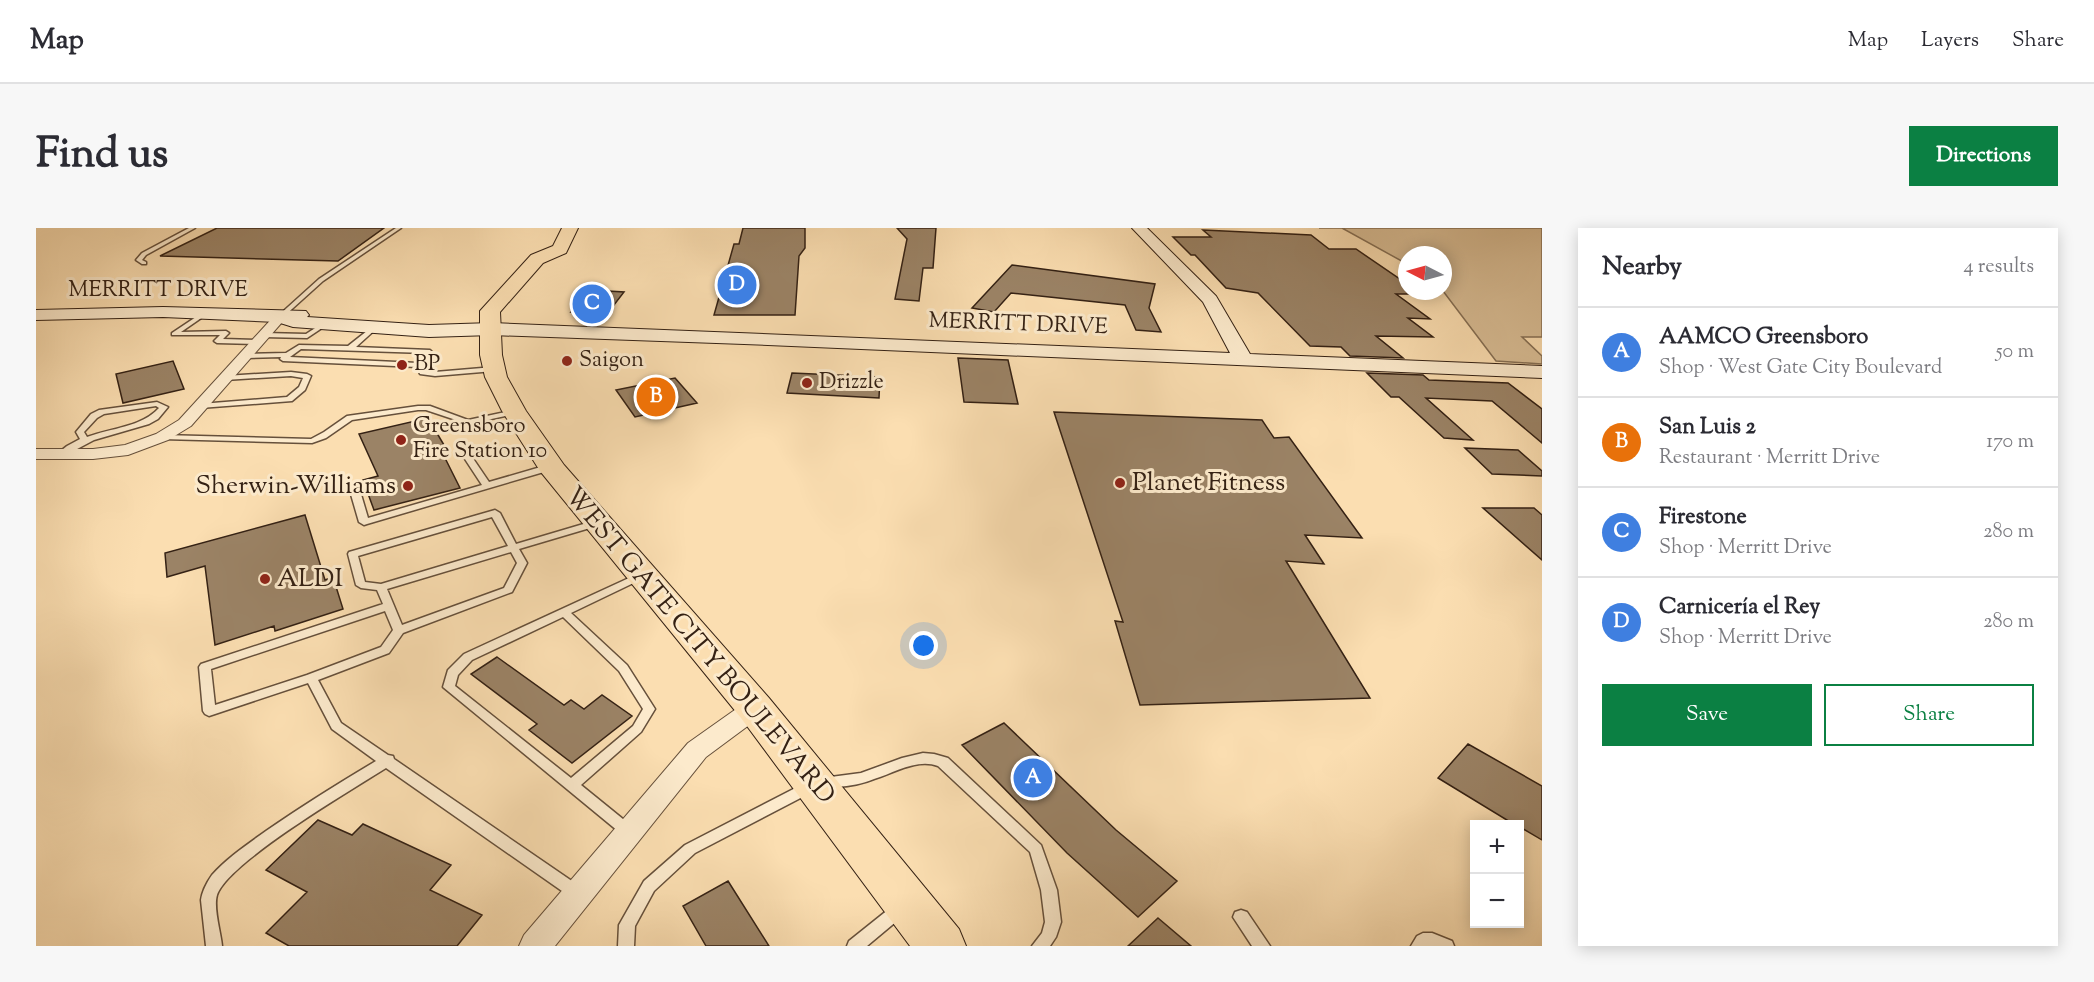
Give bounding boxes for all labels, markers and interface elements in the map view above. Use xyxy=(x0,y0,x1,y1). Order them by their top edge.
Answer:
text: Map xyxy=(30,21,84,61)
text: Map xyxy=(1848,26,1888,56)
text: Layers xyxy=(1921,26,1979,56)
text: Share xyxy=(2012,26,2064,56)
text: Find us xyxy=(36,126,168,186)
button: Directions xyxy=(1909,126,2058,186)
north arrow xyxy=(1398,246,1452,300)
text: Nearby xyxy=(1602,249,1682,286)
text: 4 results xyxy=(1963,253,2034,282)
pin: D xyxy=(718,262,756,308)
street label: MERRITT DRIVE xyxy=(68,275,248,307)
pin: C xyxy=(572,282,612,326)
street label: MERRITT DRIVE xyxy=(928,306,1108,344)
text: AAMCO Greensboro xyxy=(1659,322,1868,354)
text: A xyxy=(1613,338,1630,367)
text: 50 m xyxy=(1996,338,2034,367)
place label: Saigon xyxy=(579,345,644,377)
place label: BP xyxy=(414,349,440,381)
marker: Saigon xyxy=(560,354,574,368)
text: Shop · West Gate City Boulevard xyxy=(1659,354,1942,383)
marker: BP xyxy=(395,358,409,372)
place label: Drizzle xyxy=(819,367,884,399)
pin: B xyxy=(636,374,676,420)
marker: Drizzle xyxy=(800,376,814,390)
place label: Greensboro Fire Station 10 xyxy=(413,411,547,468)
text: San Luis 2 xyxy=(1659,412,1756,444)
text: B xyxy=(1615,428,1628,457)
text: 170 m xyxy=(1986,428,2034,457)
marker: Greensboro Fire Station 10 xyxy=(394,433,408,447)
text: Restaurant · Merritt Drive xyxy=(1659,444,1880,473)
place label: Planet Fitness xyxy=(1132,465,1285,502)
place label: Sherwin-Williams xyxy=(196,468,396,505)
marker: Planet Fitness xyxy=(1113,476,1127,490)
marker: Sherwin-Williams xyxy=(401,479,415,493)
street label: WEST GATE CITY BOULEVARD xyxy=(555,479,843,813)
text: Firestone xyxy=(1659,502,1747,534)
text: C xyxy=(1613,518,1630,547)
text: 280 m xyxy=(1983,518,2034,547)
text: Shop · Merritt Drive xyxy=(1659,534,1832,563)
place label: ALDI xyxy=(277,561,343,598)
marker: ALDI xyxy=(258,572,272,586)
text: Carnicería el Rey xyxy=(1659,592,1820,624)
text: D xyxy=(1614,608,1629,637)
text: 280 m xyxy=(1983,608,2034,637)
text: Shop · Merritt Drive xyxy=(1659,624,1832,653)
your location xyxy=(909,631,938,660)
button: Save xyxy=(1602,684,1812,746)
button: Share xyxy=(1824,684,2034,746)
pin: A xyxy=(1014,756,1052,800)
map controls xyxy=(1470,820,1524,928)
button: + xyxy=(1470,820,1524,874)
button: − xyxy=(1470,874,1524,928)

